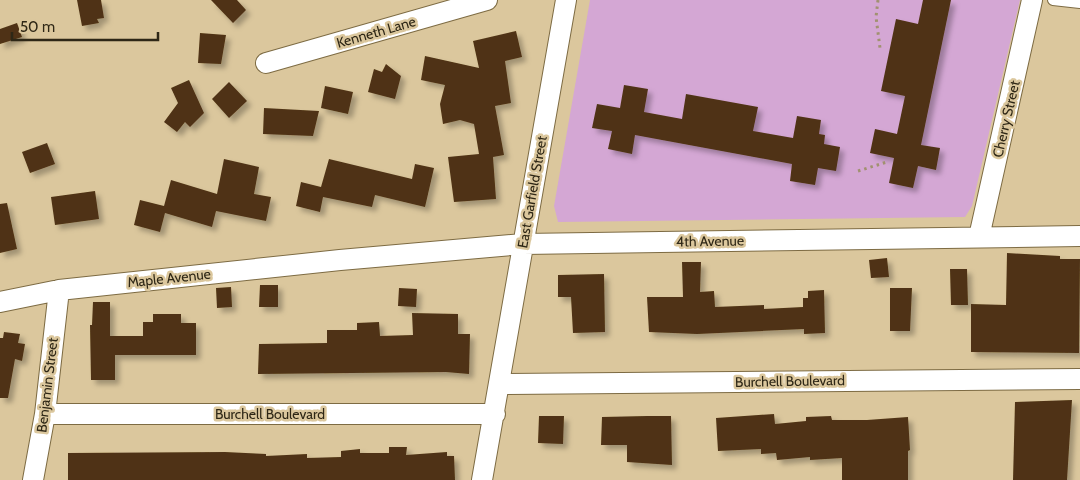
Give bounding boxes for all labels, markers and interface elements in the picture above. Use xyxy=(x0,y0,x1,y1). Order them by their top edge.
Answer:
scale bar xyxy=(12,10,159,42)
street label: Kenneth Lane xyxy=(334,12,418,52)
text: 50 m xyxy=(20,18,55,36)
street label: Cherry Street xyxy=(988,78,1024,159)
street label: East Garfield Street xyxy=(513,134,551,250)
street label: 4th Avenue xyxy=(676,231,744,251)
street label: Maple Avenue xyxy=(126,265,212,291)
street label: Benjamin Street xyxy=(32,336,62,433)
street label: Burchell Boulevard xyxy=(735,371,845,391)
street label: Burchell Boulevard xyxy=(215,405,325,423)

